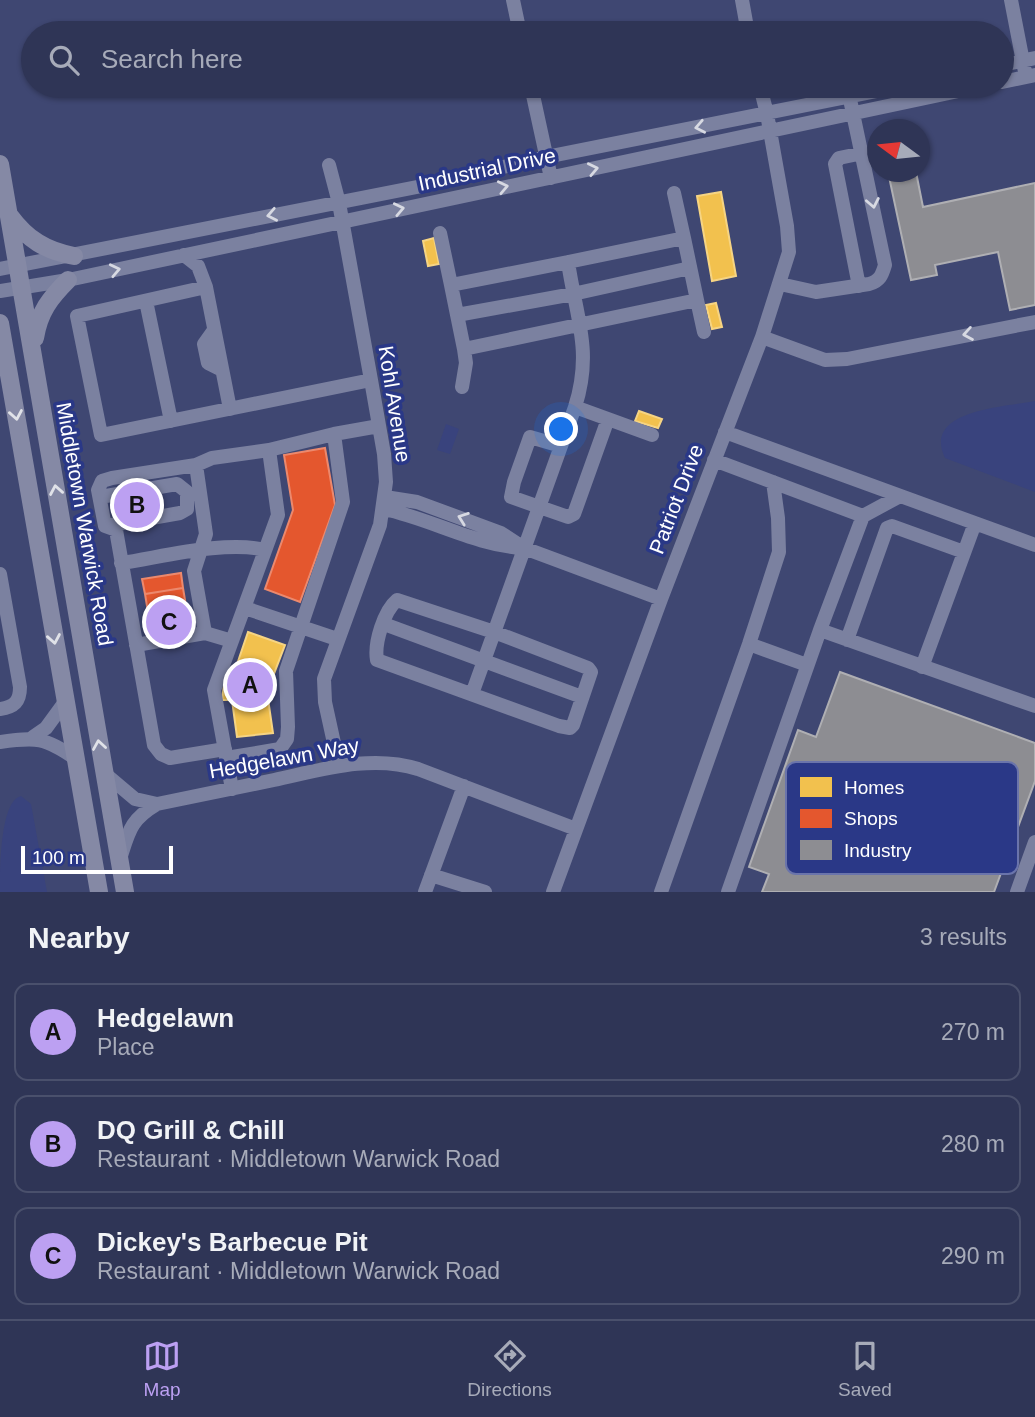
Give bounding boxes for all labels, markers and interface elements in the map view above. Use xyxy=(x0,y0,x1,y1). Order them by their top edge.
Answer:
search box xyxy=(21,21,1014,98)
icon: search xyxy=(45,41,83,79)
text: Search here xyxy=(101,44,243,74)
one-way arrow xyxy=(694,119,706,134)
north arrow xyxy=(867,119,930,182)
street label: Industrial Drive xyxy=(416,143,558,195)
one-way arrow xyxy=(587,162,599,177)
one-way arrow xyxy=(497,181,509,196)
one-way arrow xyxy=(864,197,879,209)
one-way arrow xyxy=(393,203,405,218)
one-way arrow xyxy=(266,207,278,222)
one-way arrow xyxy=(109,263,121,278)
one-way arrow xyxy=(962,326,974,341)
street label: Kohl Avenue xyxy=(374,344,416,464)
street label: Middletown Warwick Road xyxy=(52,401,118,647)
one-way arrow xyxy=(8,409,23,421)
your location xyxy=(544,412,578,446)
street label: Patriot Drive xyxy=(645,441,707,557)
pin: B xyxy=(114,479,160,531)
one-way arrow xyxy=(49,485,64,496)
one-way arrow xyxy=(457,513,469,527)
pin: C xyxy=(146,596,192,648)
one-way arrow xyxy=(46,633,61,645)
pin: A xyxy=(227,659,273,711)
street label: Hedgelawn Way xyxy=(207,733,361,783)
one-way arrow xyxy=(92,739,107,751)
legend xyxy=(786,762,1018,874)
text: Homes xyxy=(844,777,904,798)
text: Shops xyxy=(844,808,898,829)
text: Industry xyxy=(844,840,912,861)
scale bar xyxy=(21,843,173,875)
text: 100 m xyxy=(32,847,85,868)
text: Nearby xyxy=(28,921,130,954)
text: 3 results xyxy=(920,924,1007,950)
text: Hedgelawn xyxy=(97,1003,234,1033)
text: A xyxy=(45,1019,61,1045)
text: 270 m xyxy=(941,1019,1005,1045)
text: Place xyxy=(97,1034,155,1060)
text: DQ Grill & Chill xyxy=(97,1115,285,1145)
text: B xyxy=(45,1131,61,1157)
text: 280 m xyxy=(941,1131,1005,1157)
text: Restaurant · Middletown Warwick Road xyxy=(97,1146,500,1172)
text: Dickey's Barbecue Pit xyxy=(97,1227,368,1257)
text: C xyxy=(45,1243,61,1269)
text: 290 m xyxy=(941,1243,1005,1269)
text: Restaurant · Middletown Warwick Road xyxy=(97,1258,500,1284)
tab: Map xyxy=(143,1337,181,1401)
tab: Directions xyxy=(467,1337,552,1401)
tab: Saved xyxy=(838,1337,892,1401)

